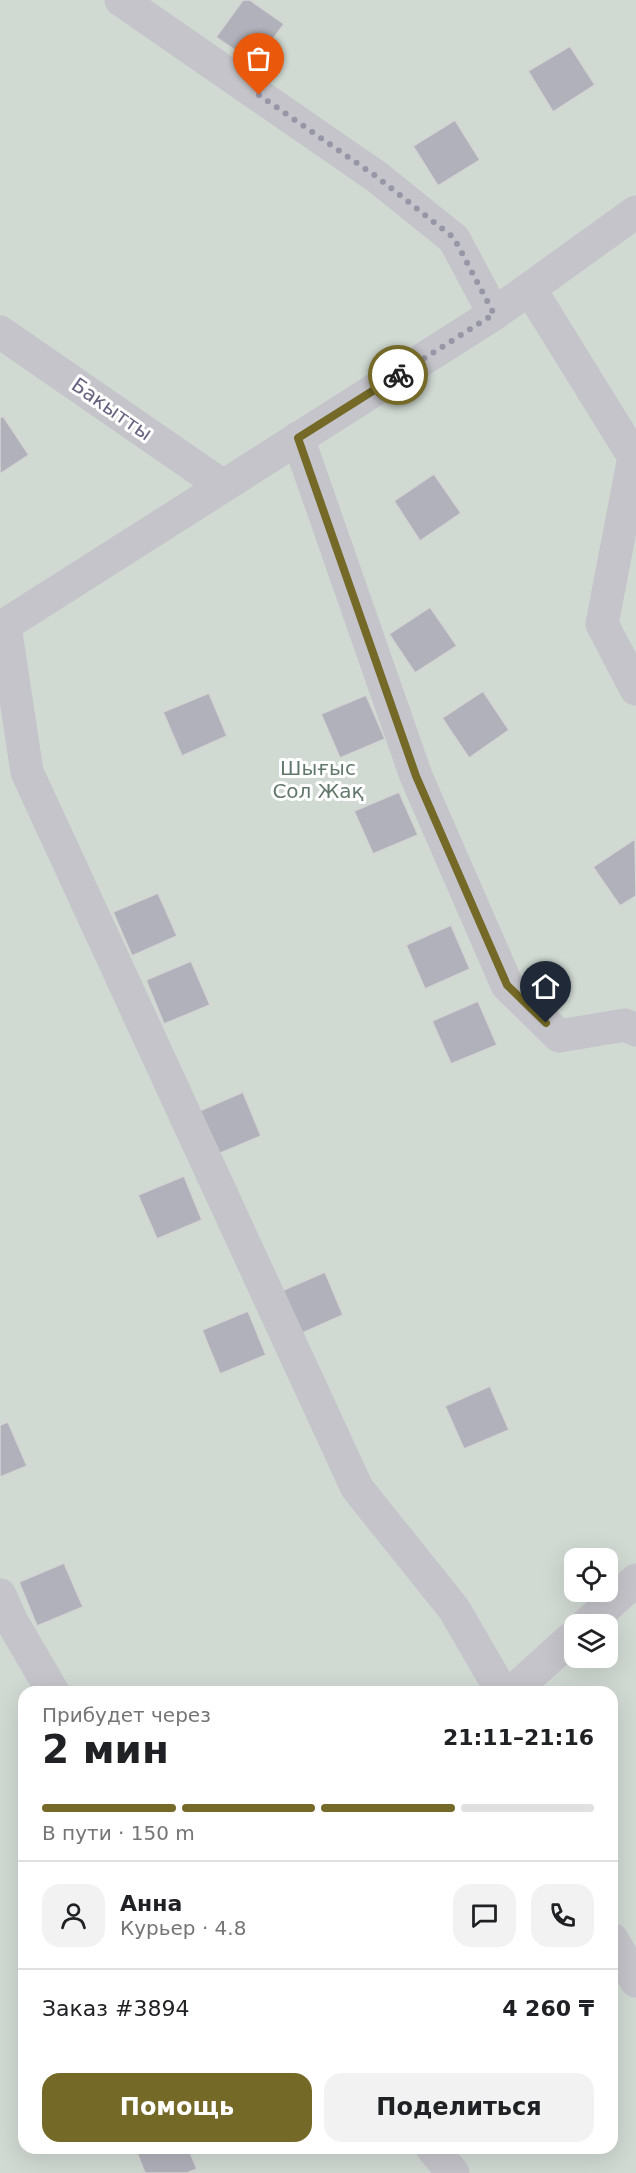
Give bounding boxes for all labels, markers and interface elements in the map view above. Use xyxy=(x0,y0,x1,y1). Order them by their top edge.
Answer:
pin xyxy=(233,33,284,95)
icon: bag xyxy=(242,42,275,75)
courier xyxy=(368,345,428,405)
icon: bike xyxy=(382,359,415,392)
street label: Бакытты xyxy=(67,373,157,445)
park label: Шығыс Сол Жақ xyxy=(272,756,364,803)
pin xyxy=(520,961,571,1023)
icon: home xyxy=(529,970,562,1003)
map controls xyxy=(564,1548,618,1668)
button: locate xyxy=(564,1548,618,1602)
button: layers xyxy=(564,1614,618,1668)
text: Прибудет через xyxy=(42,1703,211,1727)
text: 21:11–21:16 xyxy=(443,1725,594,1750)
text: 2 мин xyxy=(42,1727,169,1772)
text: В пути · 150 m xyxy=(42,1821,195,1845)
button: person xyxy=(42,1884,105,1947)
button: chat xyxy=(453,1884,516,1947)
button: phone xyxy=(531,1884,594,1947)
text: Анна xyxy=(120,1891,182,1916)
text: Курьер · 4.8 xyxy=(120,1916,246,1940)
text: Заказ #3894 xyxy=(42,1996,189,2021)
text: 4 260 ₸ xyxy=(502,1996,594,2021)
button: Помощь xyxy=(42,2073,312,2142)
button: Поделиться xyxy=(324,2073,594,2142)

